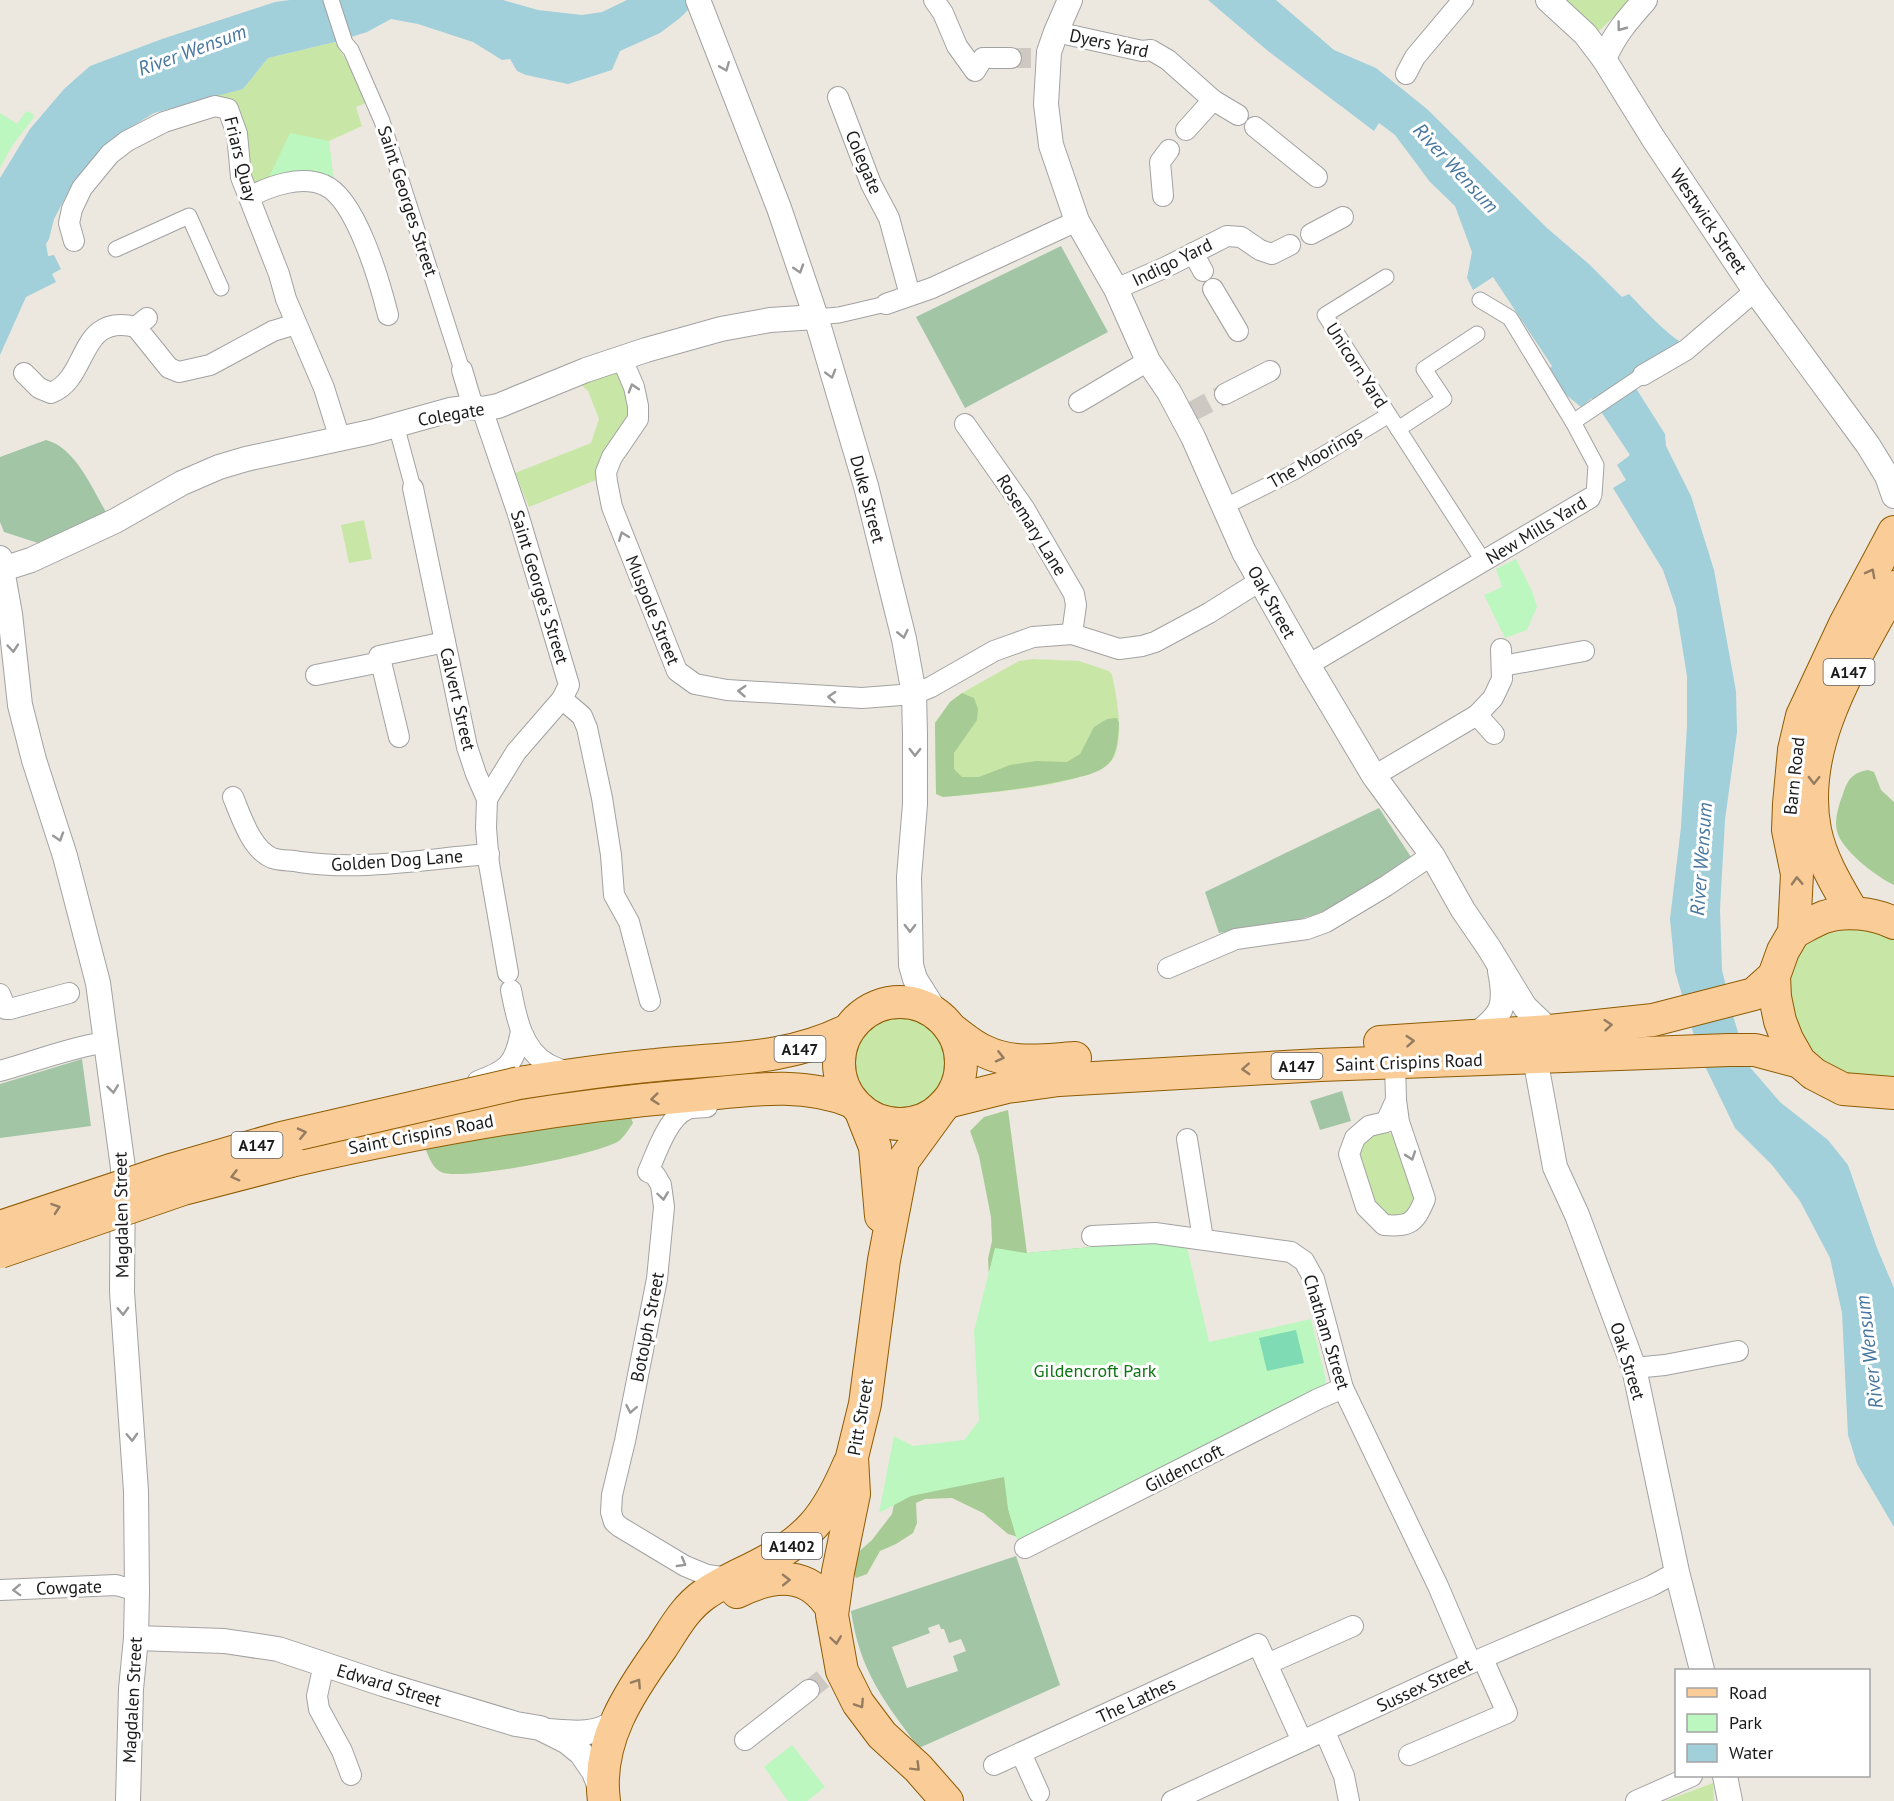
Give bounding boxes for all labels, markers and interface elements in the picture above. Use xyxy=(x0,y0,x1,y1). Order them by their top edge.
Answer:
water label: River Wensum xyxy=(134,18,250,82)
one-way arrow xyxy=(1618,21,1629,32)
street label: Dyers Yard xyxy=(1067,23,1151,63)
one-way arrow xyxy=(717,61,730,71)
street label: Friars Quay xyxy=(219,114,263,205)
water label: River Wensum xyxy=(1408,117,1504,219)
street label: Saint Georges Street xyxy=(373,123,443,279)
street label: Colegate xyxy=(840,127,888,197)
street label: Westwick Street xyxy=(1665,164,1753,278)
street label: Indigo Yard xyxy=(1128,233,1216,291)
one-way arrow xyxy=(792,263,804,274)
street label: Unicorn Yard xyxy=(1321,318,1393,412)
one-way arrow xyxy=(824,368,836,379)
one-way arrow xyxy=(628,383,640,394)
street label: Colegate xyxy=(416,397,486,431)
street label: The Moorings xyxy=(1264,421,1366,493)
street label: Duke Street xyxy=(845,453,891,545)
street label: Rosemary Lane xyxy=(992,470,1072,580)
street label: New Mills Yard xyxy=(1481,491,1591,569)
street label: Saint George's Street xyxy=(506,507,574,667)
one-way arrow xyxy=(618,531,630,542)
street label: Muspole Street xyxy=(621,552,685,668)
street label: Oak Street xyxy=(1243,561,1301,643)
one-way arrow xyxy=(1864,569,1876,580)
one-way arrow xyxy=(896,629,909,639)
one-way arrow xyxy=(6,644,19,653)
street label: Calvert Street xyxy=(435,645,481,753)
road number: A147 xyxy=(1824,659,1874,685)
one-way arrow xyxy=(738,685,747,698)
one-way arrow xyxy=(827,690,836,703)
street label: Barn Road xyxy=(1778,736,1810,816)
one-way arrow xyxy=(909,748,921,757)
one-way arrow xyxy=(1807,775,1820,784)
water label: River Wensum xyxy=(1684,801,1718,917)
one-way arrow xyxy=(52,831,64,842)
street label: Golden Dog Lane xyxy=(330,844,464,876)
one-way arrow xyxy=(1790,876,1803,885)
one-way arrow xyxy=(904,924,916,933)
one-way arrow xyxy=(1603,1019,1613,1032)
one-way arrow xyxy=(1405,1034,1414,1047)
road number: A147 xyxy=(774,1036,826,1062)
street label: Saint Crispins Road xyxy=(1335,1048,1483,1076)
one-way arrow xyxy=(995,1049,1005,1062)
road number: A147 xyxy=(1272,1053,1322,1079)
one-way arrow xyxy=(1241,1062,1250,1075)
one-way arrow xyxy=(106,1084,119,1094)
one-way arrow xyxy=(650,1092,659,1105)
street label: Saint Crispins Road xyxy=(346,1109,496,1159)
one-way arrow xyxy=(297,1127,307,1140)
road number: A147 xyxy=(232,1132,282,1158)
one-way arrow xyxy=(1403,1150,1416,1161)
street label: Magdalen Street xyxy=(108,1152,134,1278)
one-way arrow xyxy=(230,1168,240,1181)
one-way arrow xyxy=(656,1191,668,1201)
one-way arrow xyxy=(50,1203,61,1216)
street label: Botolph Street xyxy=(625,1270,669,1384)
street label: Chatham Street xyxy=(1299,1272,1355,1392)
water label: River Wensum xyxy=(1849,1294,1889,1410)
one-way arrow xyxy=(116,1306,129,1315)
street label: Oak Street xyxy=(1605,1319,1651,1403)
park label: Gildencroft Park xyxy=(1034,1359,1157,1382)
street label: Pitt Street xyxy=(842,1377,878,1457)
one-way arrow xyxy=(625,1404,638,1414)
one-way arrow xyxy=(126,1433,139,1442)
street label: Gildencroft xyxy=(1141,1438,1227,1498)
road number: A1402 xyxy=(762,1533,822,1559)
one-way arrow xyxy=(675,1556,686,1567)
street label: Cowgate xyxy=(36,1574,102,1600)
one-way arrow xyxy=(782,1574,791,1586)
one-way arrow xyxy=(12,1583,21,1596)
one-way arrow xyxy=(829,1635,841,1644)
street label: Magdalen Street xyxy=(117,1636,147,1764)
street label: Sussex Street xyxy=(1373,1653,1475,1717)
street label: Edward Street xyxy=(334,1658,444,1712)
legend xyxy=(1675,1669,1870,1777)
street label: The Lathes xyxy=(1093,1672,1179,1728)
one-way arrow xyxy=(630,1678,641,1689)
text: Road xyxy=(1729,1681,1767,1704)
one-way arrow xyxy=(852,1698,864,1708)
text: Park xyxy=(1729,1711,1762,1734)
text: Water xyxy=(1729,1741,1773,1764)
one-way arrow xyxy=(908,1759,919,1770)

